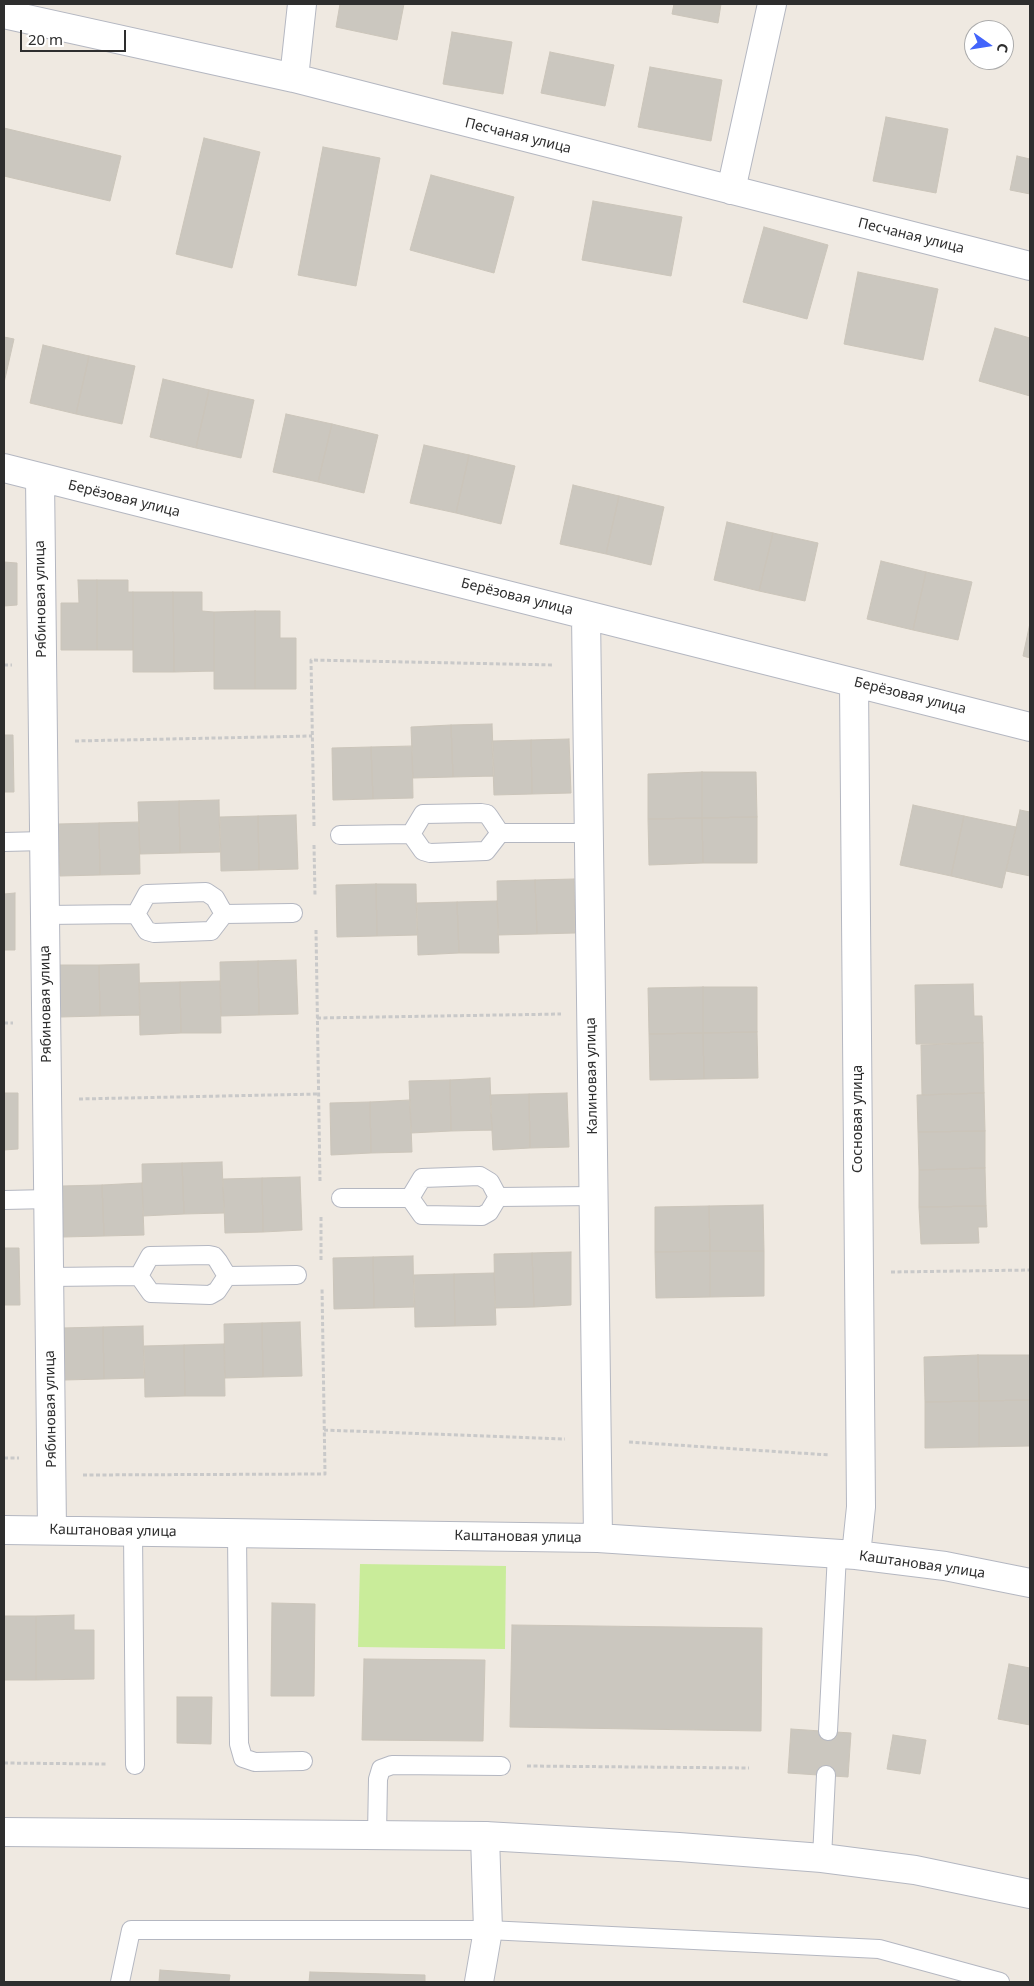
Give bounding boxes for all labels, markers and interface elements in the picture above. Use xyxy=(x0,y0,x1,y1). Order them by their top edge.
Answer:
scale bar xyxy=(22,20,129,52)
north arrow xyxy=(964,20,1014,70)
text: 20 m xyxy=(28,29,63,49)
text: С xyxy=(993,42,1013,55)
street label: Песчаная улица xyxy=(463,115,573,157)
street label: Песчаная улица xyxy=(856,215,966,257)
street label: Берёзовая улица xyxy=(66,477,182,521)
street label: Рябиновая улица xyxy=(32,540,50,658)
street label: Берёзовая улица xyxy=(459,575,575,619)
street label: Берёзовая улица xyxy=(852,674,968,718)
street label: Рябиновая улица xyxy=(37,945,55,1063)
street label: Калиновая улица xyxy=(583,1017,601,1135)
street label: Сосновая улица xyxy=(850,1065,866,1173)
street label: Рябиновая улица xyxy=(42,1350,60,1468)
street label: Каштановая улица xyxy=(49,1521,177,1541)
street label: Каштановая улица xyxy=(454,1527,582,1547)
street label: Каштановая улица xyxy=(858,1548,986,1582)

